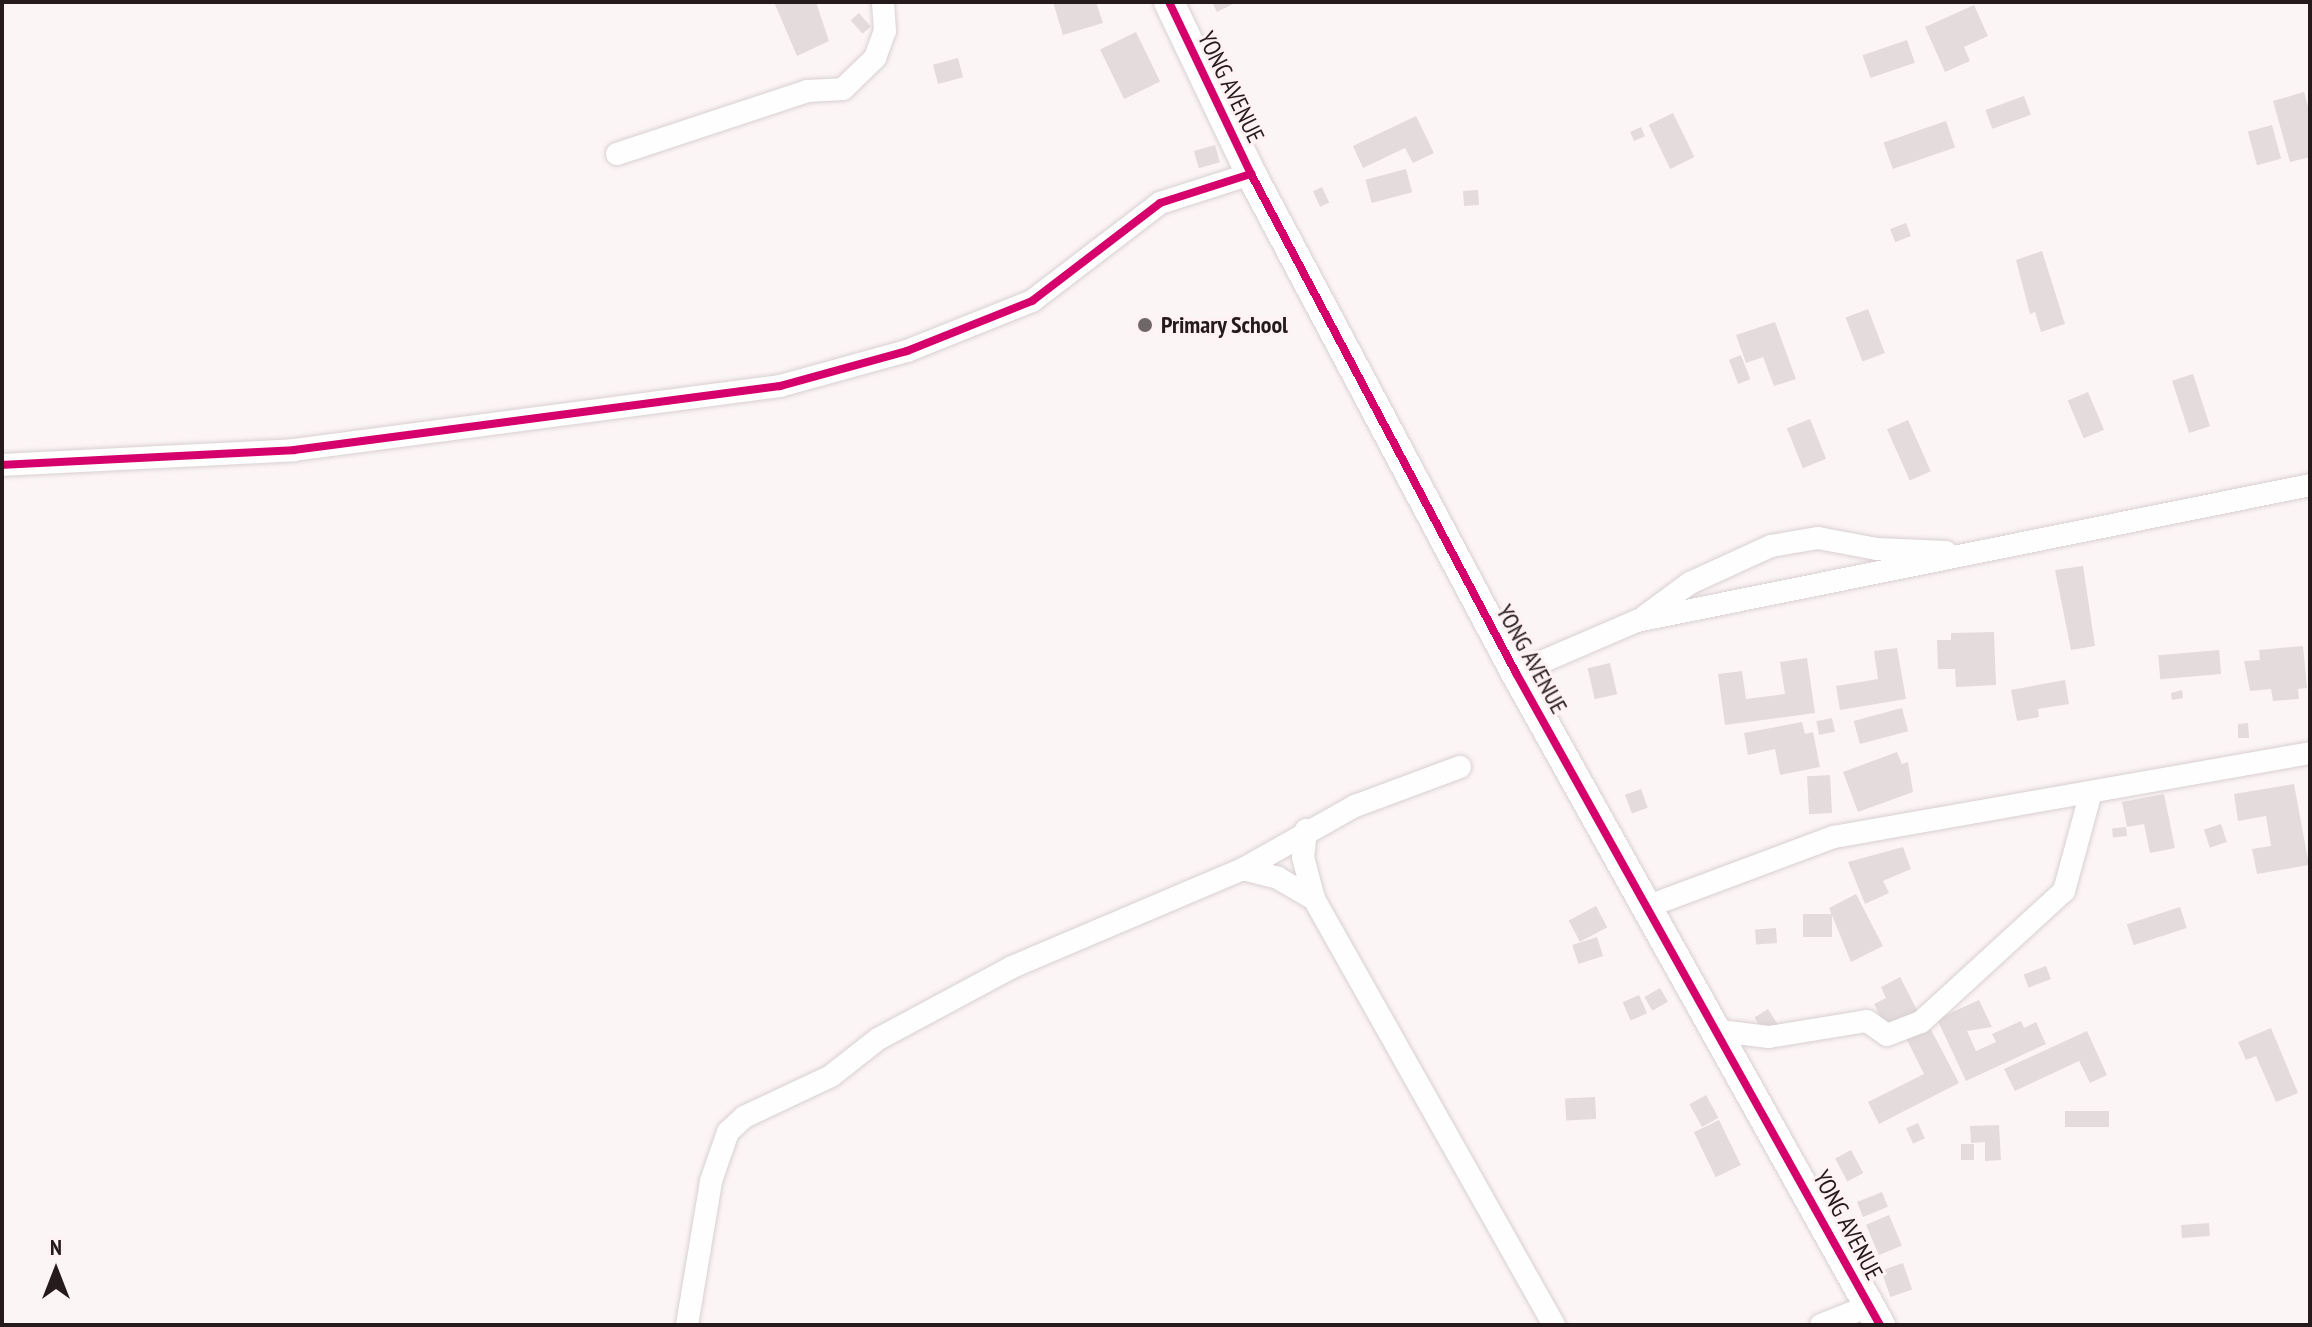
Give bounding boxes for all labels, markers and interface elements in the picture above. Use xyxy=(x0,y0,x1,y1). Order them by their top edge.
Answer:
street label: YONG AVENUE xyxy=(1192,26,1270,148)
place label: Primary School xyxy=(1161,311,1289,339)
marker: Primary School xyxy=(1136,316,1154,334)
street label: YONG AVENUE xyxy=(1490,599,1574,719)
street label: YONG AVENUE xyxy=(1807,1165,1889,1285)
north arrow xyxy=(16,1231,96,1311)
text: N xyxy=(50,1233,62,1261)

